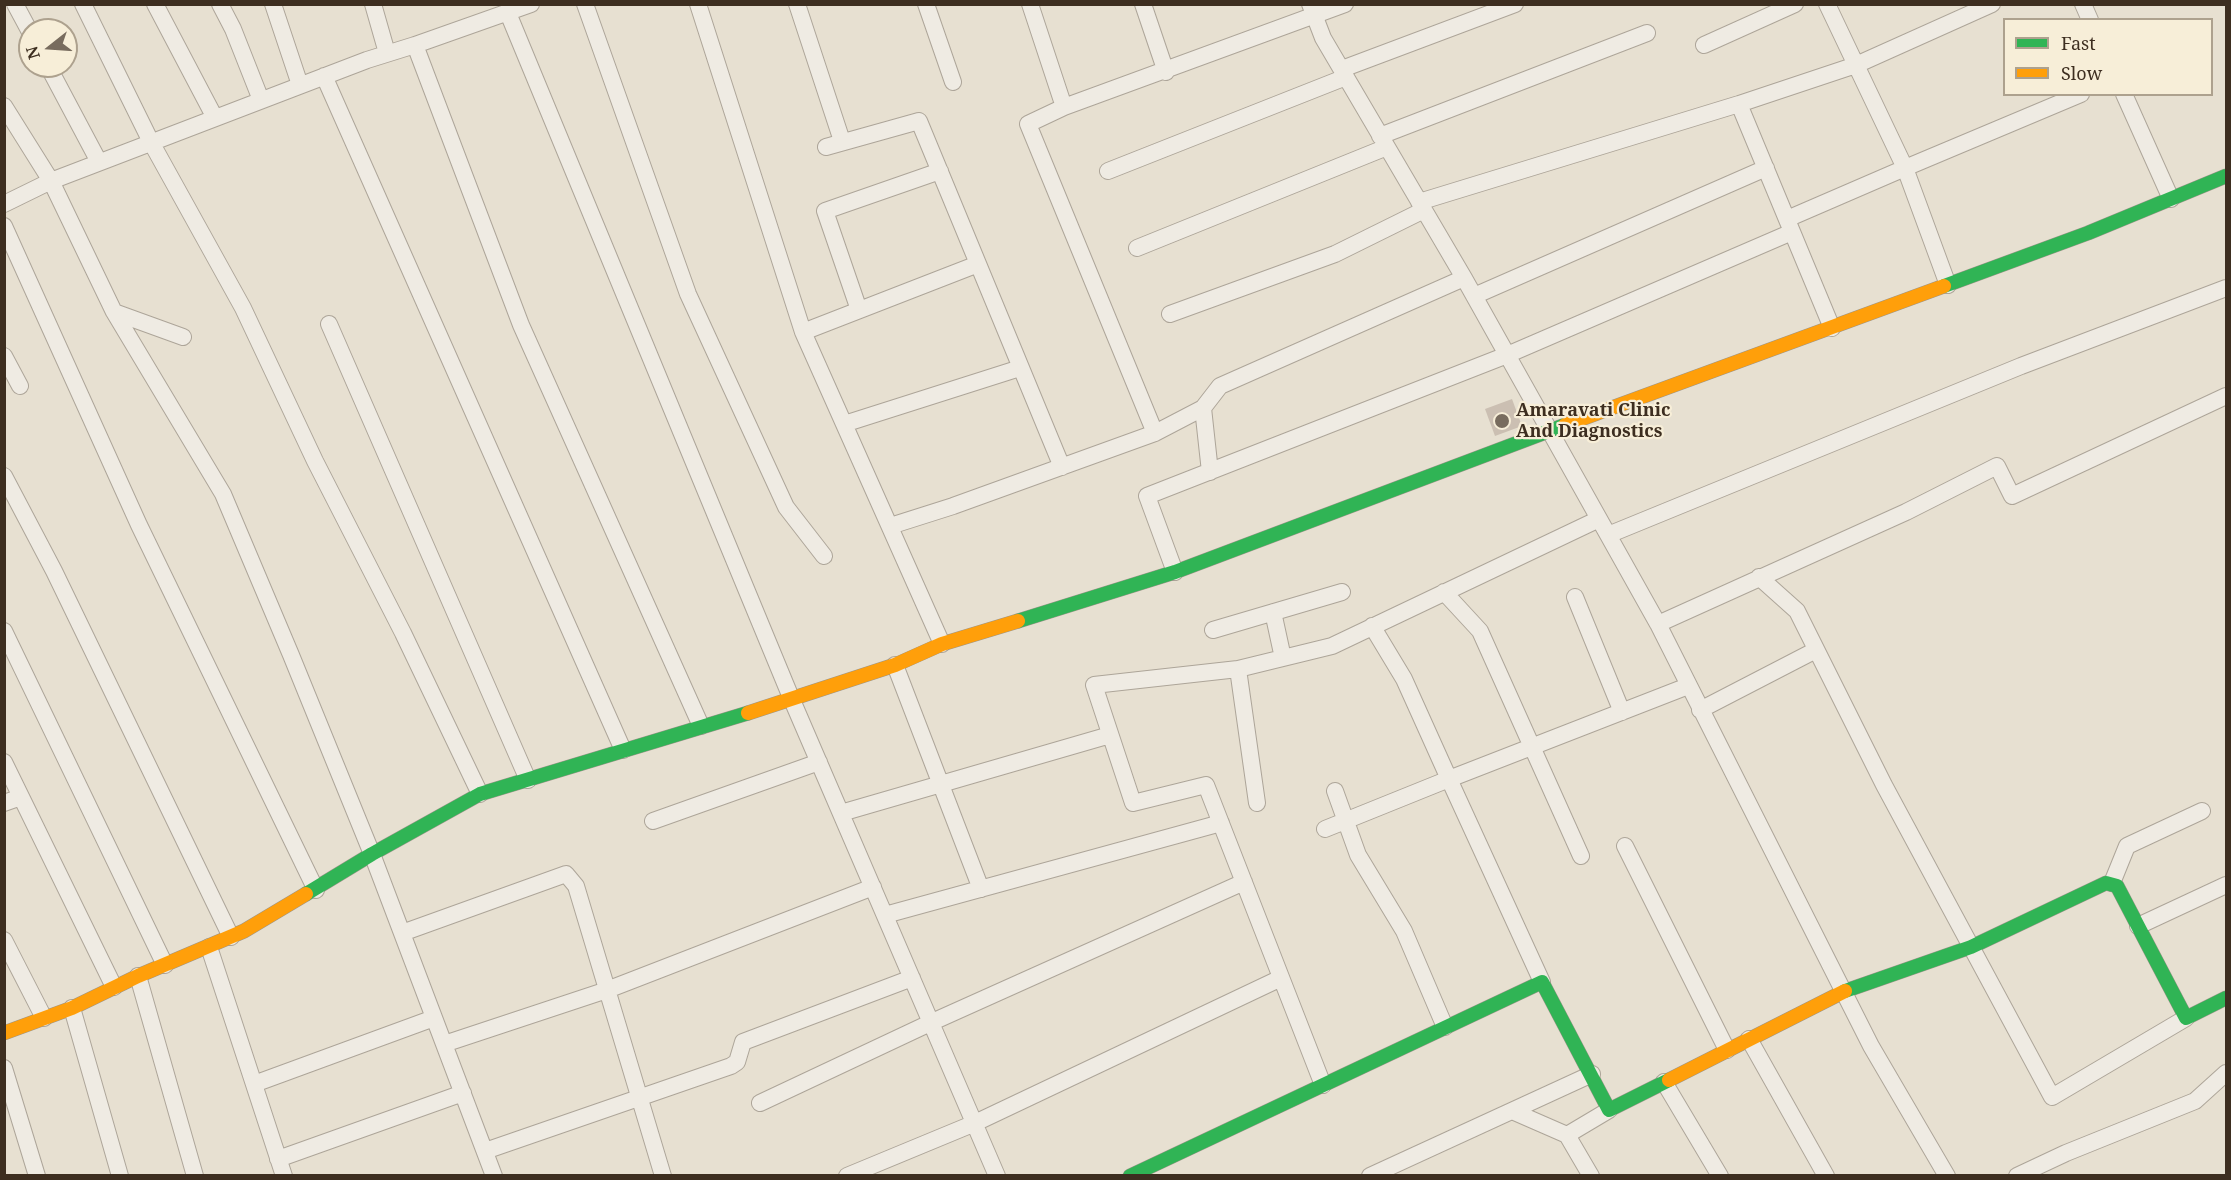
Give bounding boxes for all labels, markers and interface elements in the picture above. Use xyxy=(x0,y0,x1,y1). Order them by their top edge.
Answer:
north arrow xyxy=(18,18,78,78)
legend xyxy=(2003,18,2213,96)
text: Fast xyxy=(2061,31,2096,55)
text: N xyxy=(20,43,45,62)
text: Slow xyxy=(2061,61,2102,85)
place label: Amaravati Clinic And Diagnostics xyxy=(1516,400,1671,442)
marker: Amaravati Clinic And Diagnostics xyxy=(1493,412,1511,430)

